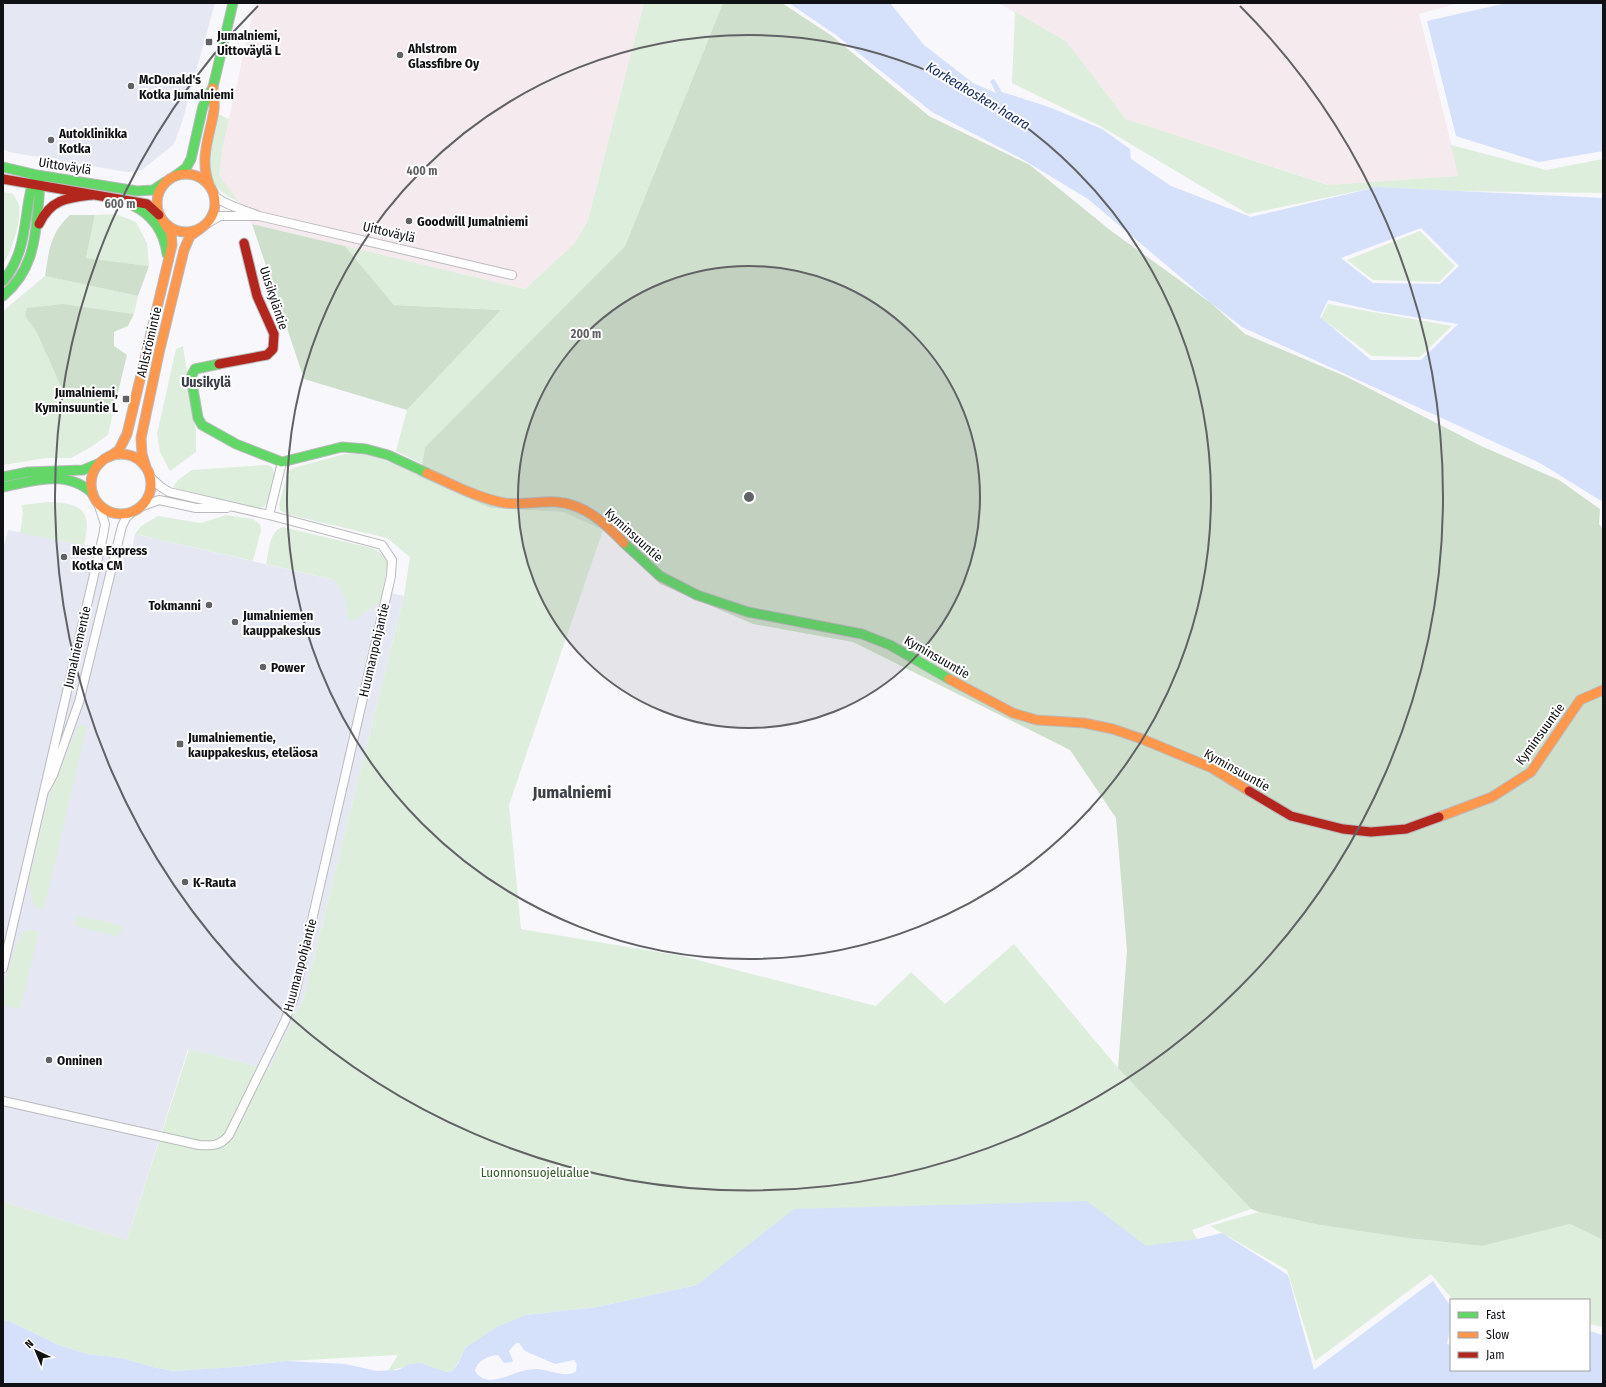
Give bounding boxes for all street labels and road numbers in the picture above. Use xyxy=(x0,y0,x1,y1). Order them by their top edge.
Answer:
street label: Uittoväylä xyxy=(37,154,93,178)
street label: Uittoväylä xyxy=(361,219,417,245)
street label: Uusikyläntie xyxy=(257,264,291,332)
street label: Ahlströmintie xyxy=(134,305,164,379)
street label: Kyminsuuntie xyxy=(602,505,666,565)
street label: Huumanpohjantie xyxy=(356,602,392,698)
street label: Jumalniementie xyxy=(60,604,94,690)
street label: Kyminsuuntie xyxy=(902,632,972,682)
street label: Kyminsuuntie xyxy=(1513,700,1567,768)
street label: Kyminsuuntie xyxy=(1202,746,1272,794)
street label: Huumanpohjantie xyxy=(280,917,320,1013)

